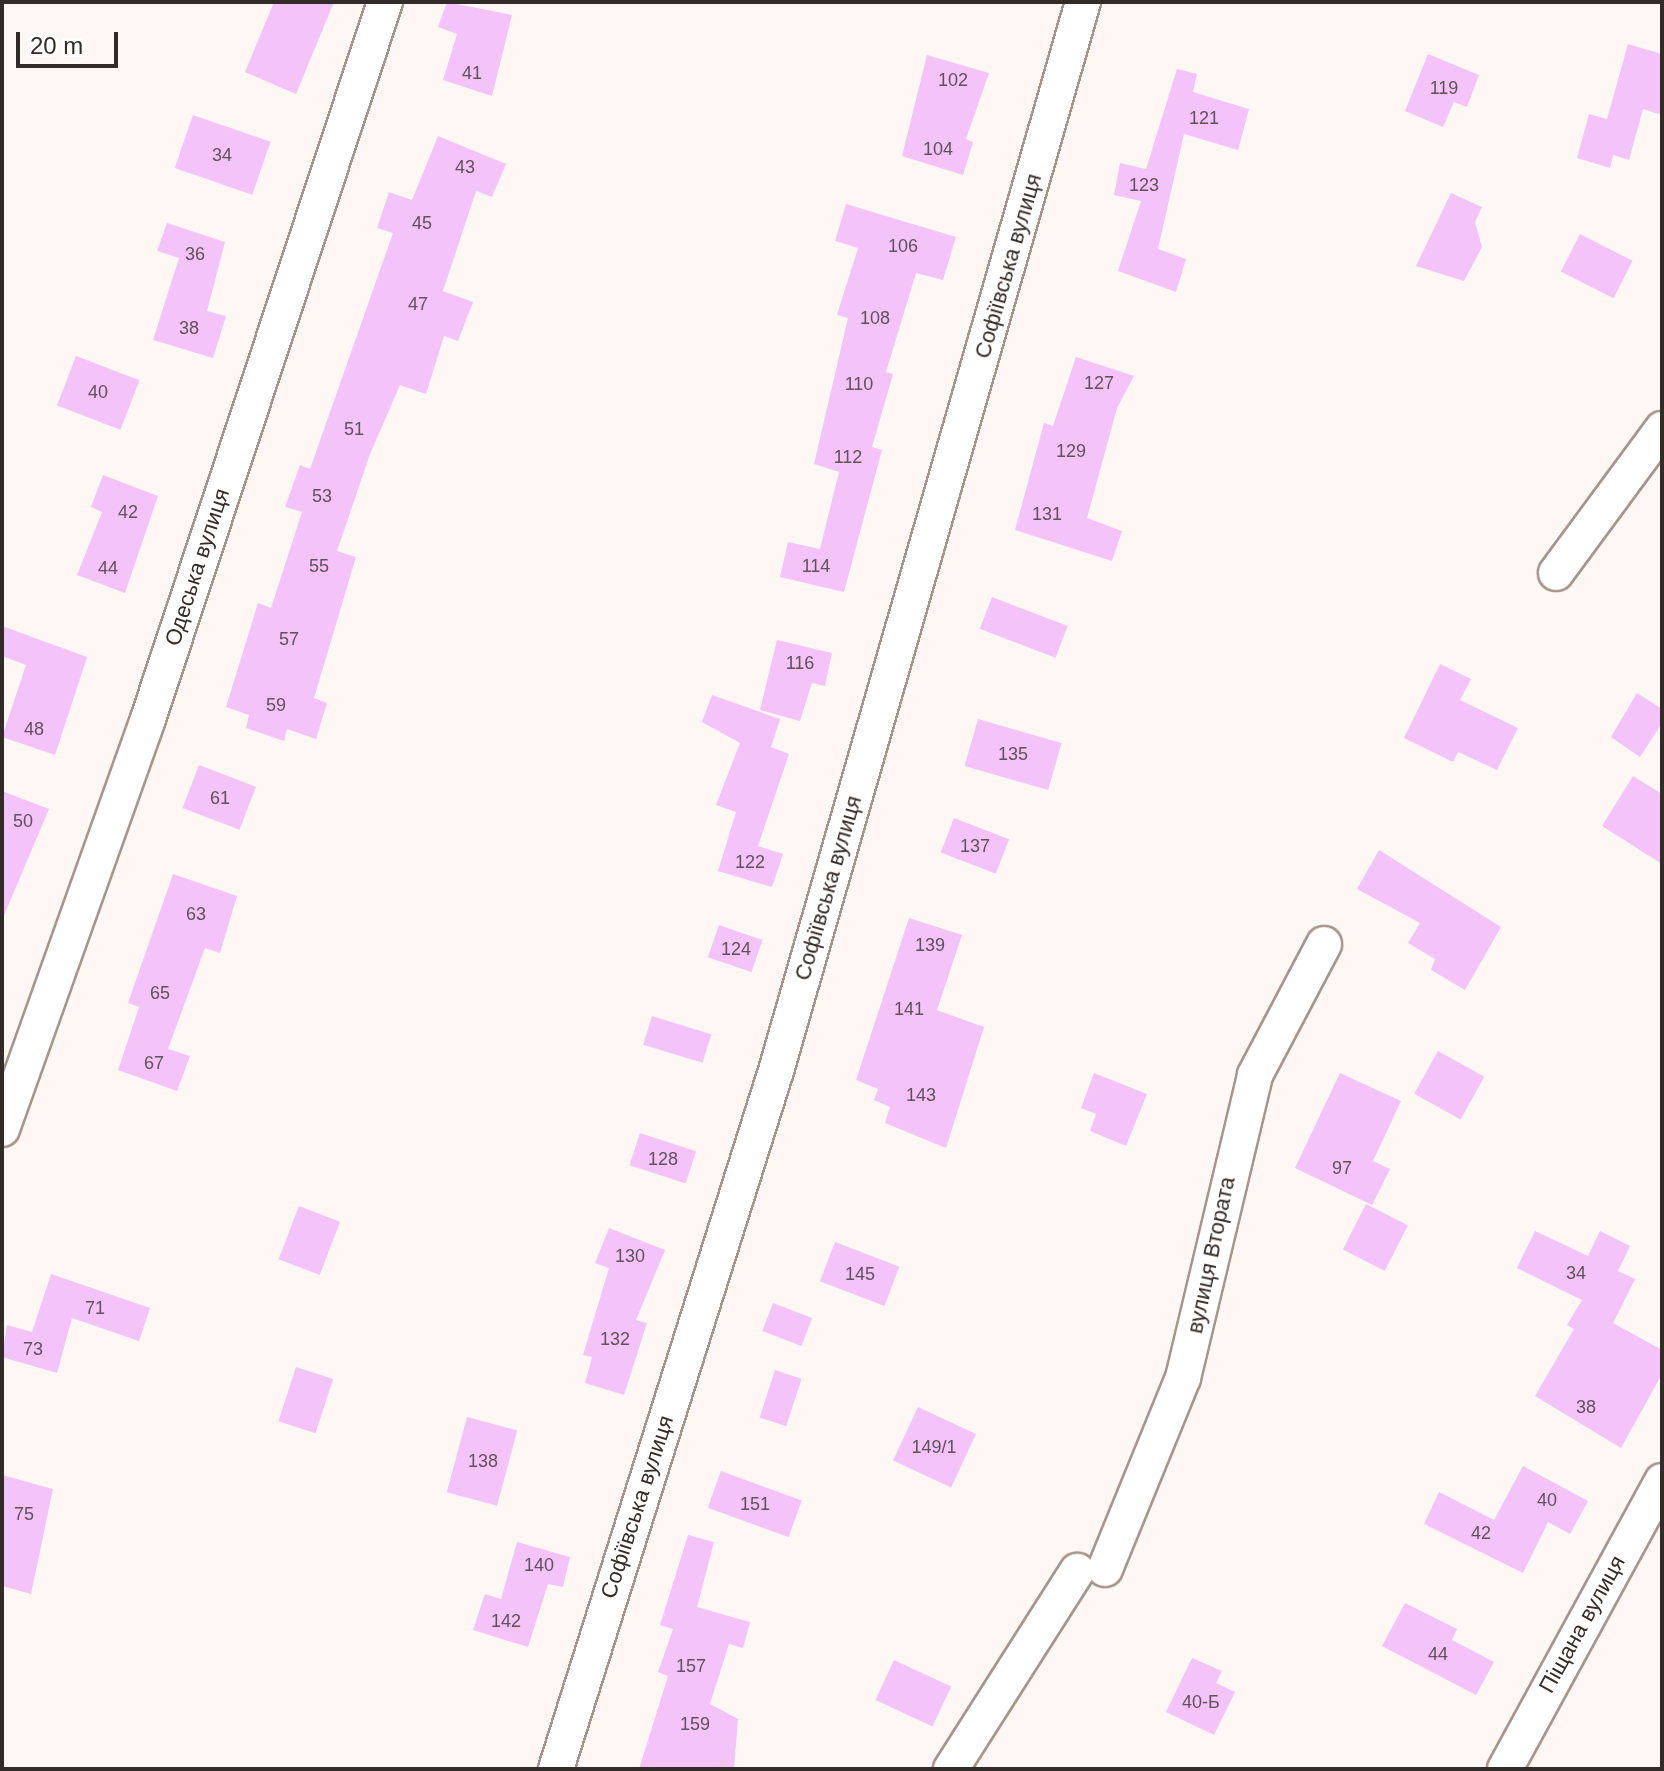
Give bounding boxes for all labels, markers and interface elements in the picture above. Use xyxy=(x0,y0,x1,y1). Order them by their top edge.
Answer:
scale bar xyxy=(20,16,122,66)
text: 20 m xyxy=(30,32,83,59)
house number: 41 xyxy=(462,62,482,84)
house number: 102 xyxy=(938,69,968,91)
house number: 119 xyxy=(1430,77,1458,99)
house number: 121 xyxy=(1189,107,1219,129)
house number: 104 xyxy=(923,138,953,160)
house number: 34 xyxy=(212,144,232,166)
house number: 43 xyxy=(455,156,475,178)
street label: Софіївська вулиця xyxy=(969,171,1047,361)
house number: 123 xyxy=(1129,174,1159,196)
house number: 45 xyxy=(412,212,432,234)
house number: 106 xyxy=(888,235,918,257)
house number: 36 xyxy=(185,243,205,265)
house number: 47 xyxy=(408,293,428,315)
house number: 108 xyxy=(860,307,890,329)
house number: 38 xyxy=(179,317,199,339)
house number: 127 xyxy=(1084,372,1114,394)
house number: 110 xyxy=(845,373,873,395)
house number: 40 xyxy=(88,381,108,403)
house number: 51 xyxy=(344,418,364,440)
house number: 129 xyxy=(1056,440,1086,462)
house number: 112 xyxy=(834,446,862,468)
street label: Одеська вулиця xyxy=(159,485,235,649)
house number: 53 xyxy=(312,485,332,507)
house number: 42 xyxy=(118,501,138,523)
house number: 131 xyxy=(1032,503,1062,525)
house number: 55 xyxy=(309,555,329,577)
house number: 114 xyxy=(802,555,830,577)
house number: 44 xyxy=(98,557,118,579)
house number: 57 xyxy=(279,628,299,650)
house number: 116 xyxy=(786,652,814,674)
house number: 59 xyxy=(266,694,286,716)
house number: 48 xyxy=(24,718,44,740)
house number: 135 xyxy=(998,743,1028,765)
house number: 61 xyxy=(210,787,230,809)
street label: Софіївська вулиця xyxy=(789,793,867,983)
house number: 50 xyxy=(13,810,33,832)
house number: 137 xyxy=(960,835,990,857)
house number: 122 xyxy=(735,851,765,873)
house number: 63 xyxy=(186,903,206,925)
house number: 139 xyxy=(915,934,945,956)
house number: 124 xyxy=(721,938,751,960)
house number: 65 xyxy=(150,982,170,1004)
house number: 141 xyxy=(894,998,924,1020)
house number: 67 xyxy=(144,1052,164,1074)
house number: 143 xyxy=(906,1084,936,1106)
house number: 128 xyxy=(648,1148,678,1170)
house number: 97 xyxy=(1332,1157,1352,1179)
street label: вулиця Втората xyxy=(1182,1174,1240,1336)
house number: 130 xyxy=(615,1245,645,1267)
house number: 34 xyxy=(1566,1262,1586,1284)
house number: 145 xyxy=(845,1263,875,1285)
house number: 71 xyxy=(85,1297,105,1319)
house number: 132 xyxy=(600,1328,630,1350)
house number: 73 xyxy=(23,1338,43,1360)
house number: 38 xyxy=(1576,1396,1596,1418)
street label: Софіївська вулиця xyxy=(595,1412,679,1602)
house number: 149/1 xyxy=(911,1436,957,1458)
house number: 138 xyxy=(468,1450,498,1472)
house number: 40 xyxy=(1537,1489,1557,1511)
house number: 151 xyxy=(740,1493,770,1515)
house number: 75 xyxy=(14,1503,34,1525)
house number: 42 xyxy=(1471,1522,1491,1544)
street label: Піщана вулиця xyxy=(1533,1551,1631,1697)
house number: 140 xyxy=(524,1554,554,1576)
house number: 142 xyxy=(491,1610,521,1632)
house number: 44 xyxy=(1428,1643,1448,1665)
house number: 157 xyxy=(676,1655,706,1677)
house number: 40-Б xyxy=(1182,1691,1220,1713)
house number: 159 xyxy=(680,1713,710,1735)

